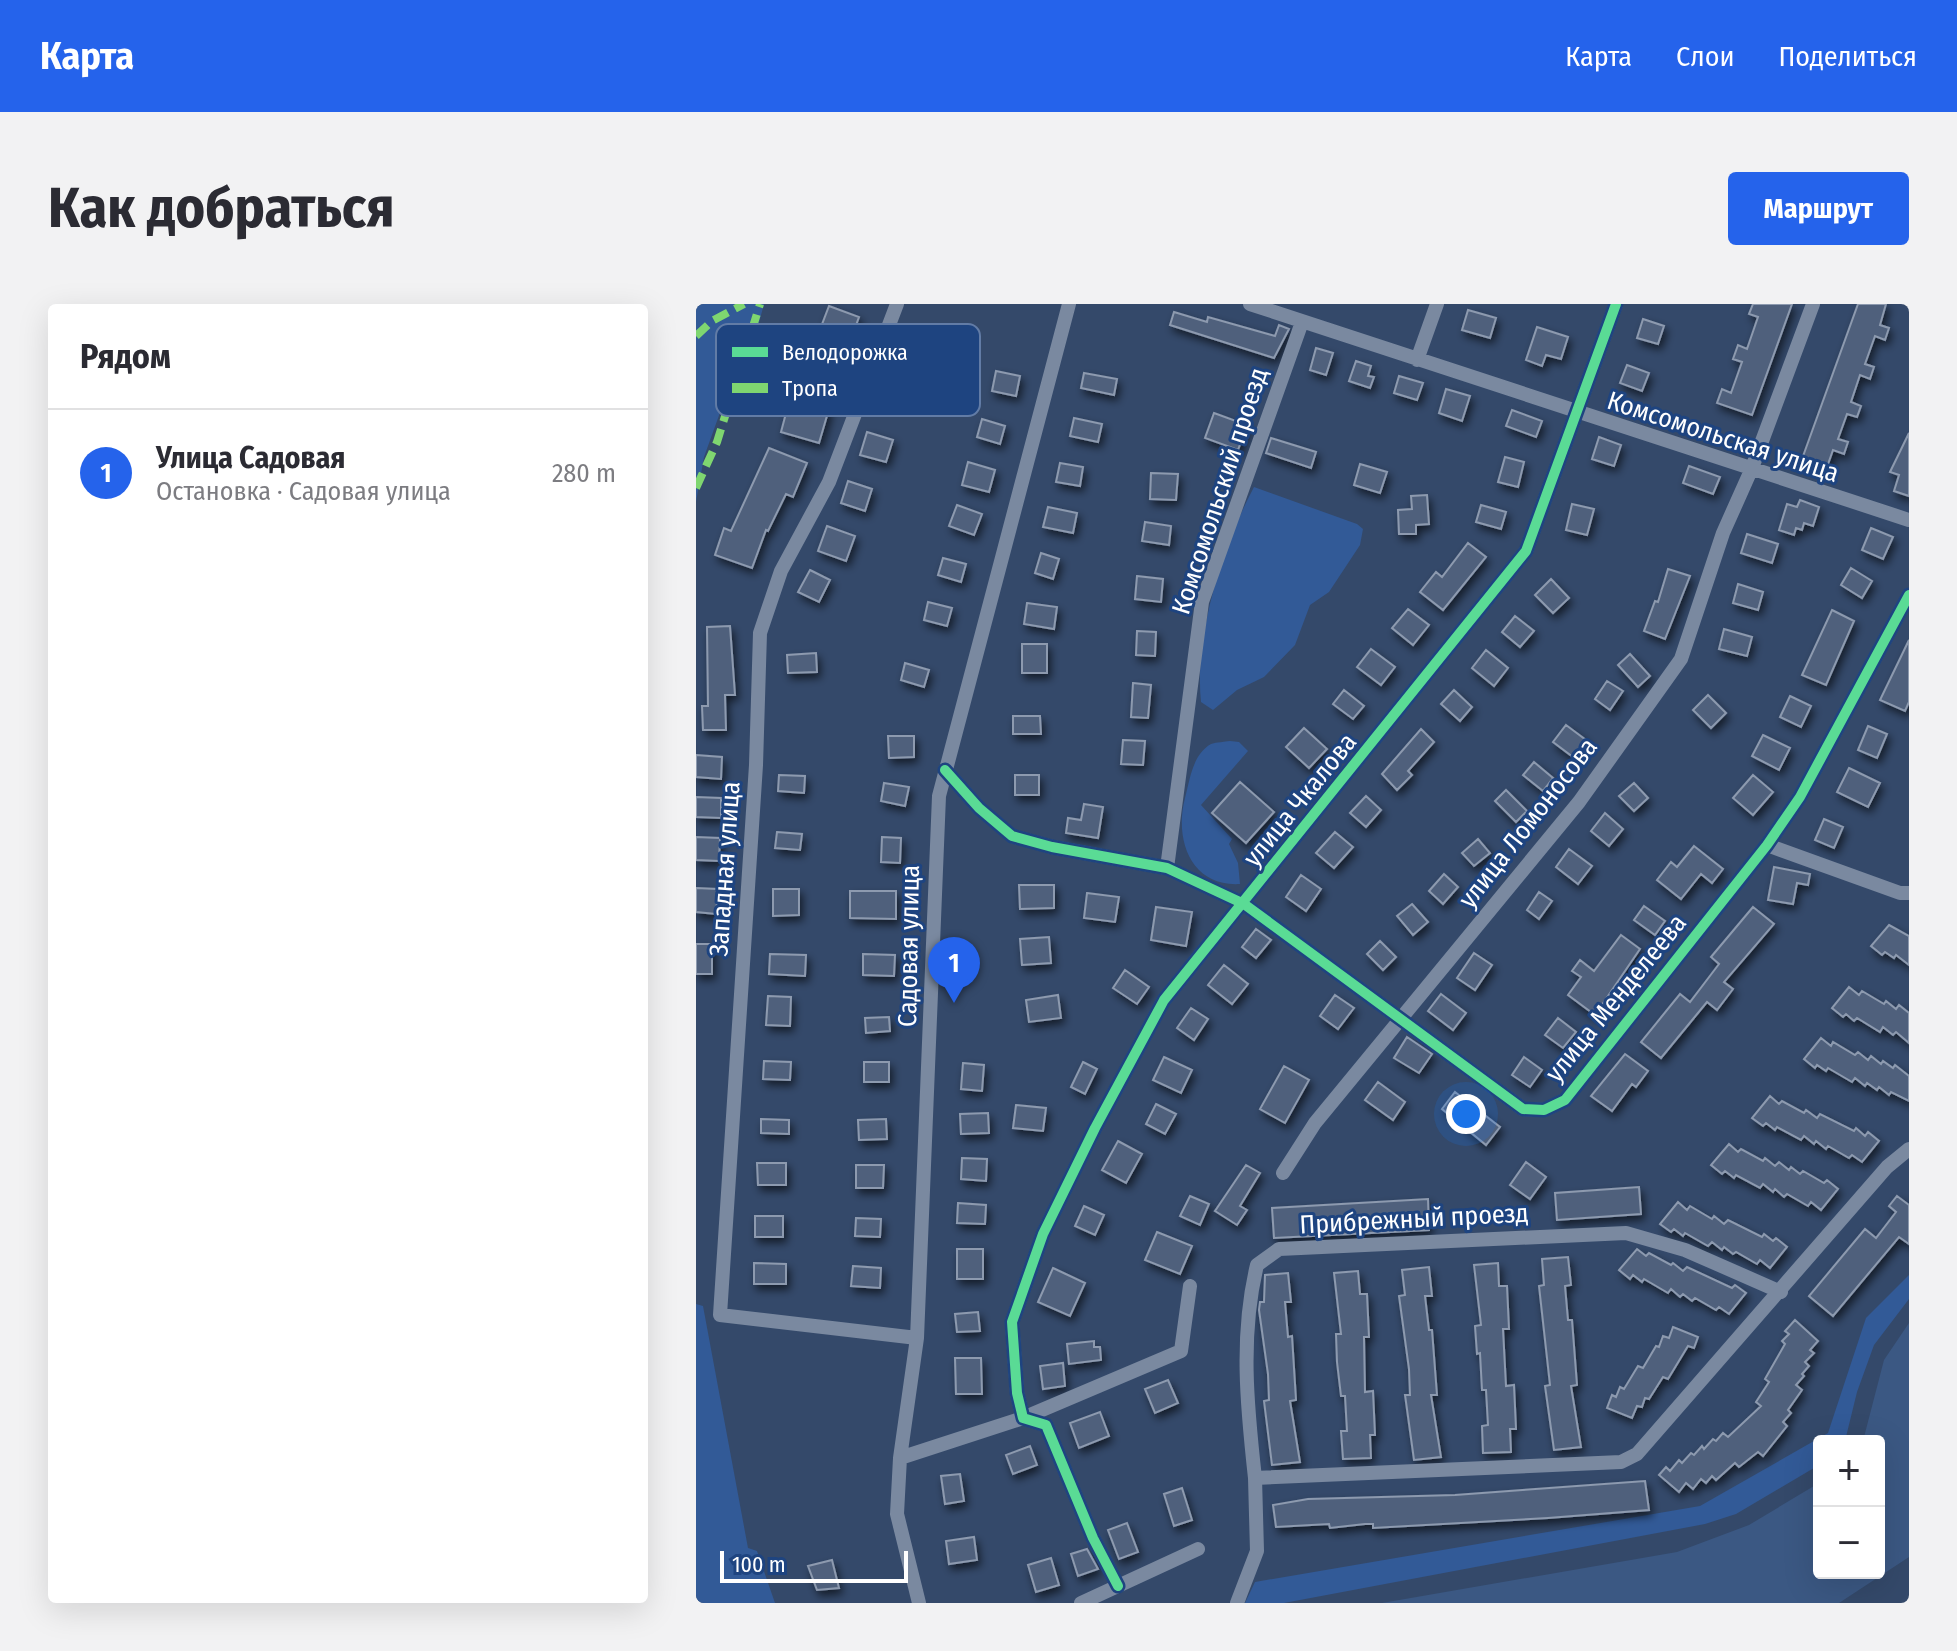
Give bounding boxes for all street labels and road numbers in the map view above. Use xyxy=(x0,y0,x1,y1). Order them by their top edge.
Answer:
street label: Комсомольский проезд xyxy=(1166,364,1274,618)
street label: Комсомольская улица xyxy=(1603,385,1843,489)
street label: улица Чкалова xyxy=(1237,727,1363,873)
street label: улица Ломоносова xyxy=(1452,732,1604,914)
street label: Западная улица xyxy=(703,780,747,958)
street label: Садовая улица xyxy=(892,865,926,1027)
street label: улица Менделеева xyxy=(1539,908,1693,1088)
street label: Прибрежный проезд xyxy=(1299,1198,1529,1240)

